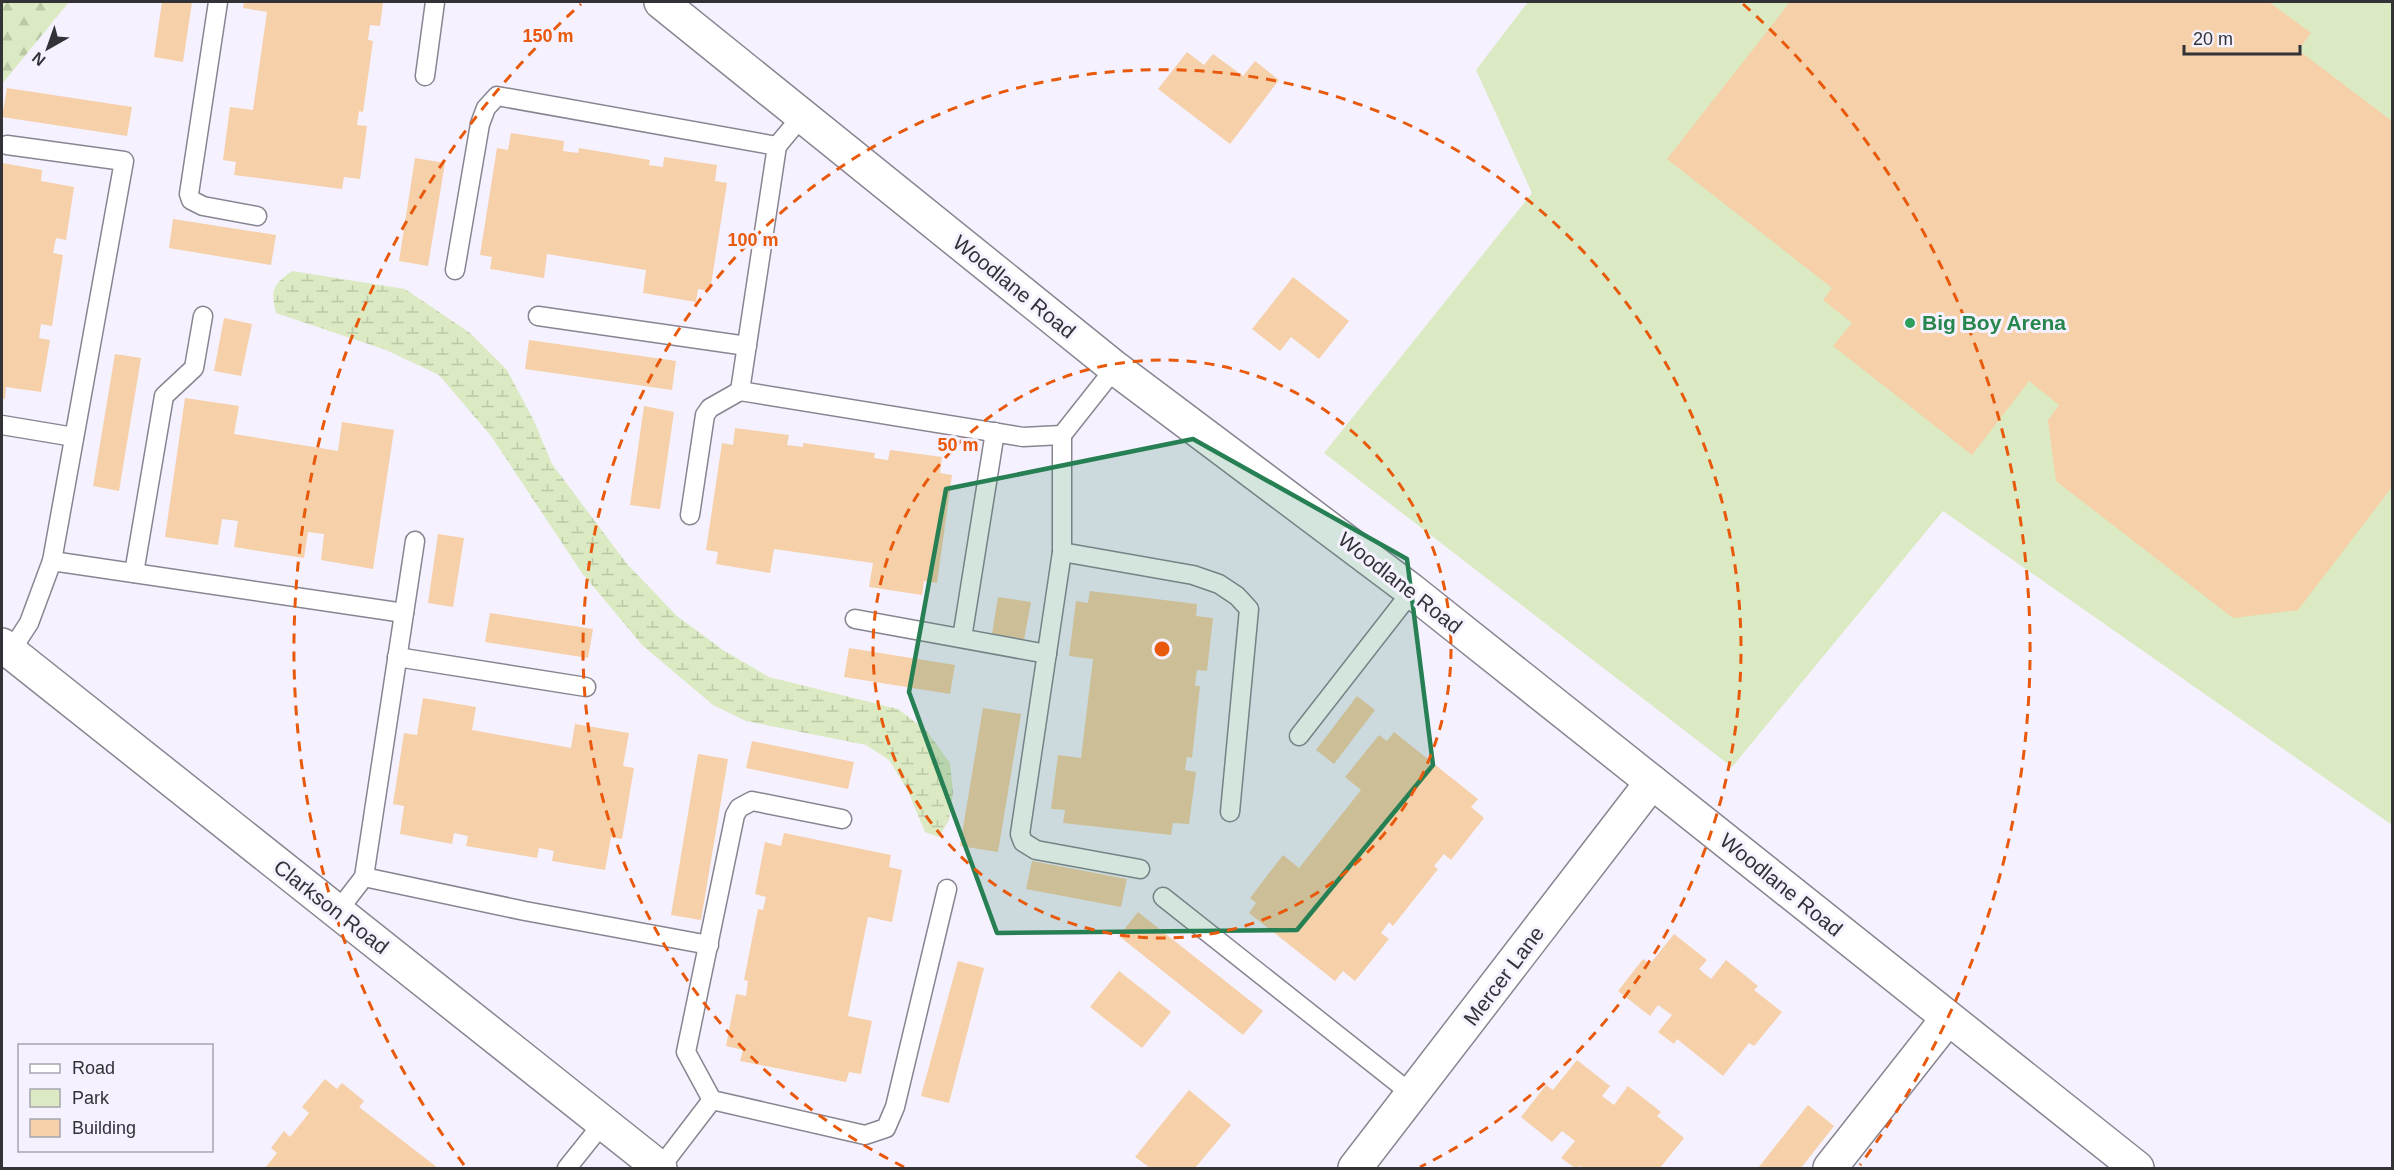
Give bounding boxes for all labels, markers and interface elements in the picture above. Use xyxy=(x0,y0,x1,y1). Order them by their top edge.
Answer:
north arrow xyxy=(18,18,78,78)
scale bar xyxy=(2184,18,2300,56)
text: 150 m xyxy=(522,26,574,46)
text: 20 m xyxy=(2193,29,2233,49)
text: N xyxy=(29,49,49,69)
text: 100 m xyxy=(727,230,779,250)
street label: Woodlane Road xyxy=(949,230,1080,343)
place label: Big Boy Arena xyxy=(1922,311,2066,334)
marker: Big Boy Arena xyxy=(1903,316,1917,330)
text: 50 m xyxy=(937,435,979,455)
street label: Woodlane Road xyxy=(1334,527,1467,638)
centre of rings xyxy=(1152,639,1172,659)
street label: Woodlane Road xyxy=(1716,828,1847,941)
street label: Clarkson Road xyxy=(269,855,393,958)
street label: Mercer Lane xyxy=(1459,922,1548,1030)
legend xyxy=(18,1044,213,1152)
text: Road xyxy=(72,1058,115,1078)
text: Park xyxy=(72,1088,110,1108)
text: Building xyxy=(72,1118,136,1138)

